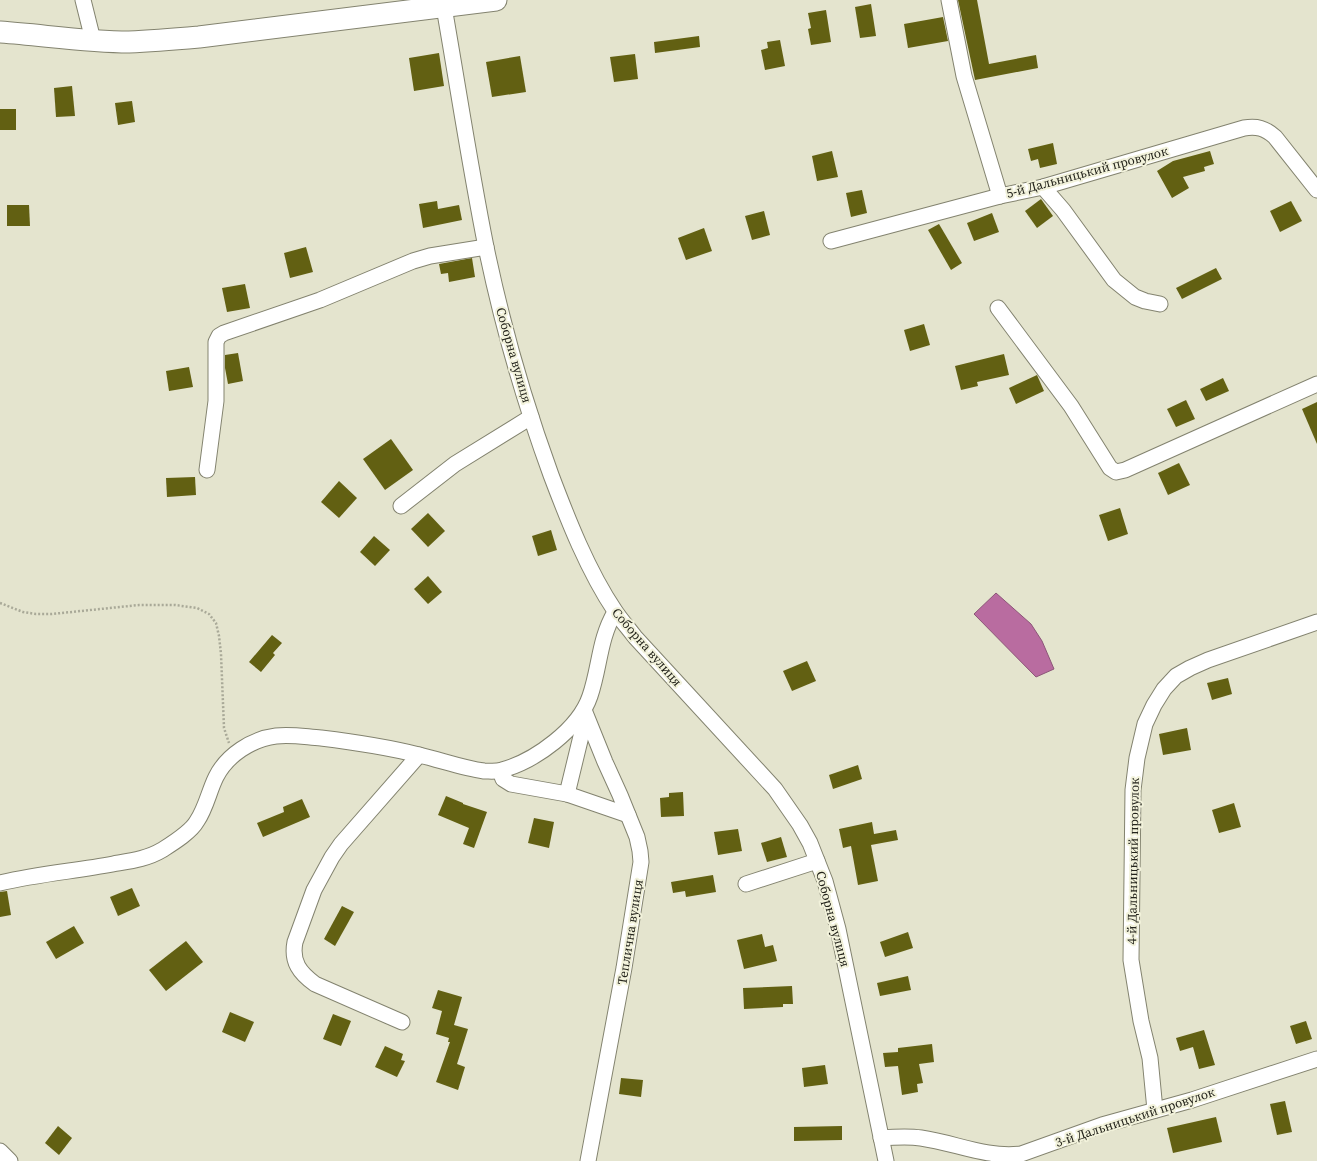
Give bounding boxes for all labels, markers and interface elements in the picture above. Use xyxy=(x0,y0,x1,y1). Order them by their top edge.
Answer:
street label: 5-й Дальницький провулок xyxy=(1004,142,1170,202)
street label: Соборна вулиця xyxy=(492,305,536,405)
street label: Соборна вулиця xyxy=(608,604,686,690)
street label: 4-й Дальницький провулок xyxy=(1123,777,1143,945)
street label: Соборна вулиця xyxy=(812,869,854,969)
street label: Теплична вулиця xyxy=(613,878,647,986)
street label: 3-й Дальницький провулок xyxy=(1053,1083,1217,1151)

